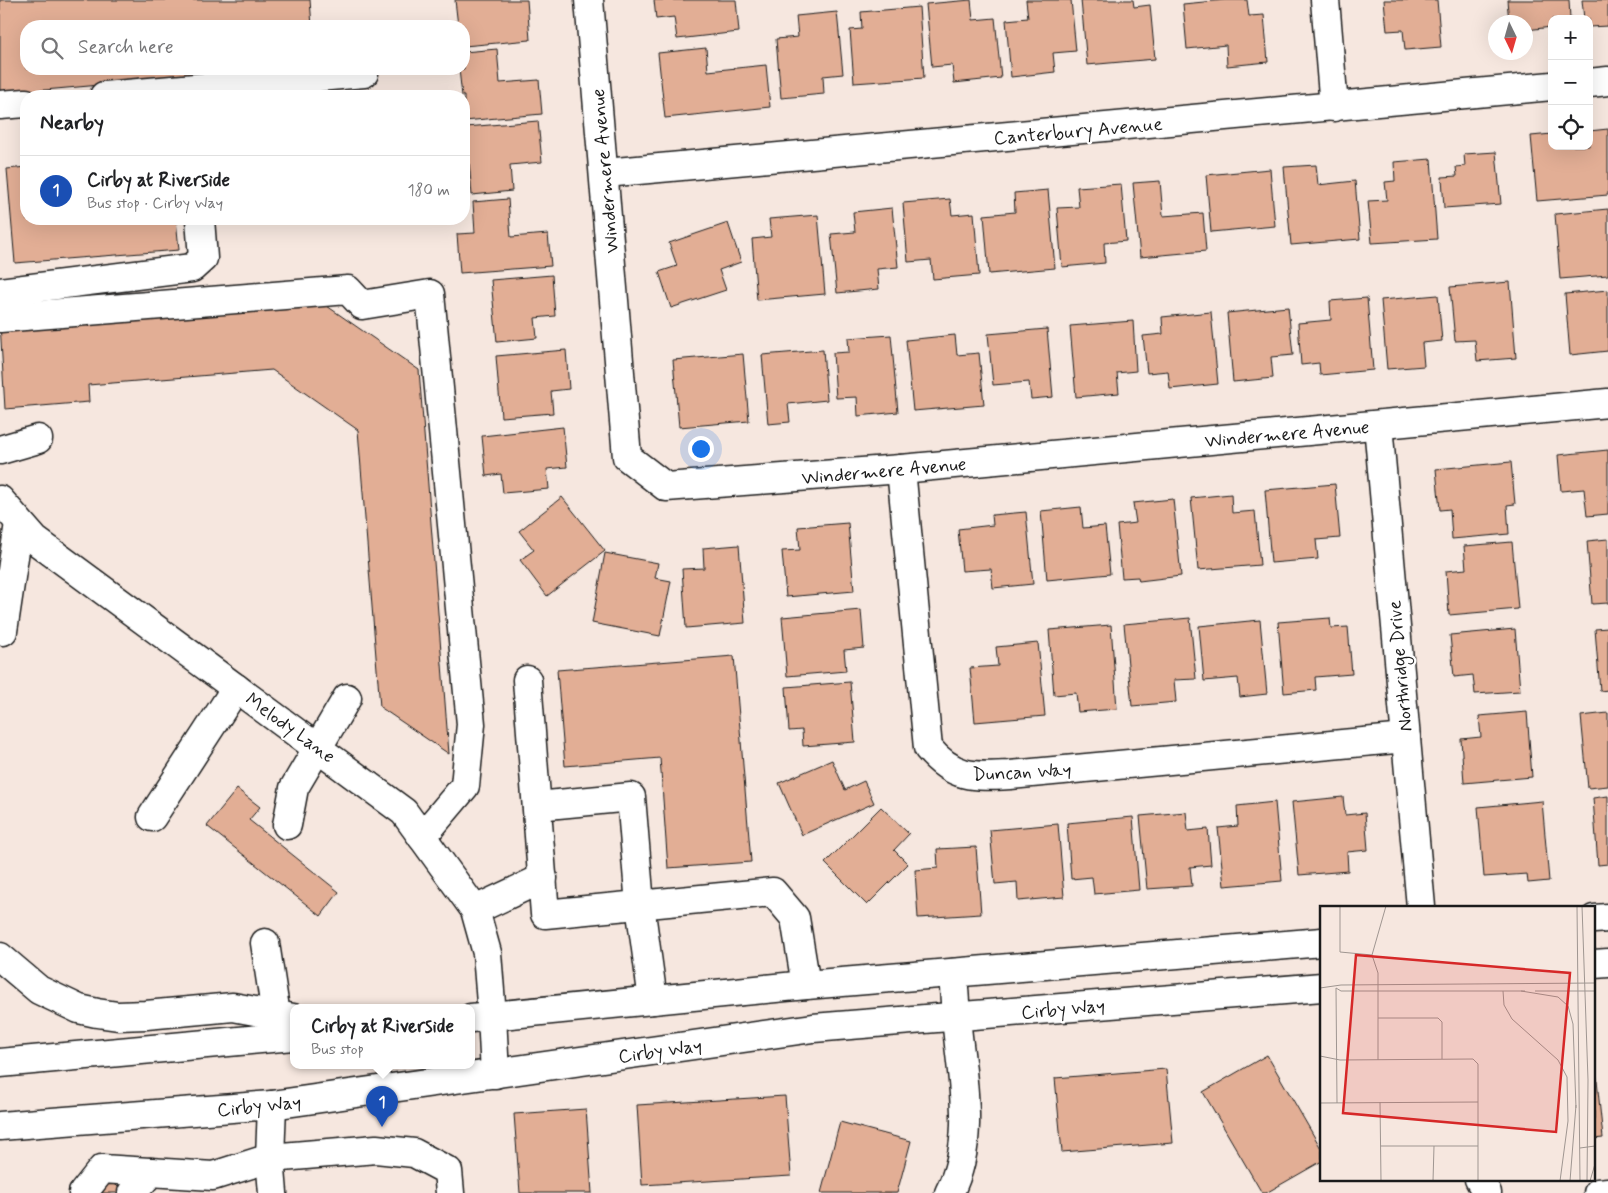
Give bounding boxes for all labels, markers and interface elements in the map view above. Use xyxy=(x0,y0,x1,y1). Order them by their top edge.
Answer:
north arrow xyxy=(1488,15,1533,60)
map controls xyxy=(1548,15,1593,150)
button: + xyxy=(1548,15,1593,60)
search box xyxy=(20,20,470,75)
icon: search xyxy=(38,34,66,62)
text: Search here xyxy=(78,35,174,60)
button: − xyxy=(1548,60,1593,105)
street label: Windermere Avenue xyxy=(586,88,625,254)
button: locate xyxy=(1548,105,1593,150)
text: Nearby xyxy=(40,109,104,137)
street label: Canterbury Avenue xyxy=(993,112,1164,152)
text: Cirby at Riverside xyxy=(87,168,230,193)
text: 1 xyxy=(52,180,60,201)
text: 180 m xyxy=(407,180,450,201)
text: Bus stop · Cirby Way xyxy=(87,193,223,214)
street label: Windermere Avenue xyxy=(1204,415,1370,454)
your location xyxy=(688,436,714,462)
street label: Windermere Avenue xyxy=(801,452,967,491)
street label: Northridge Drive xyxy=(1382,599,1421,732)
street label: Melody Lane xyxy=(240,687,340,770)
street label: Duncan Way xyxy=(972,757,1072,788)
inset map xyxy=(1320,906,1596,1180)
street label: Cirby Way xyxy=(1020,993,1106,1027)
popup xyxy=(290,1004,475,1069)
text: Cirby at Riverside xyxy=(311,1014,454,1039)
street label: Cirby Way xyxy=(617,1033,704,1071)
text: Bus stop xyxy=(311,1039,364,1060)
pin: 1 xyxy=(366,1086,398,1127)
street label: Cirby Way xyxy=(216,1090,302,1124)

